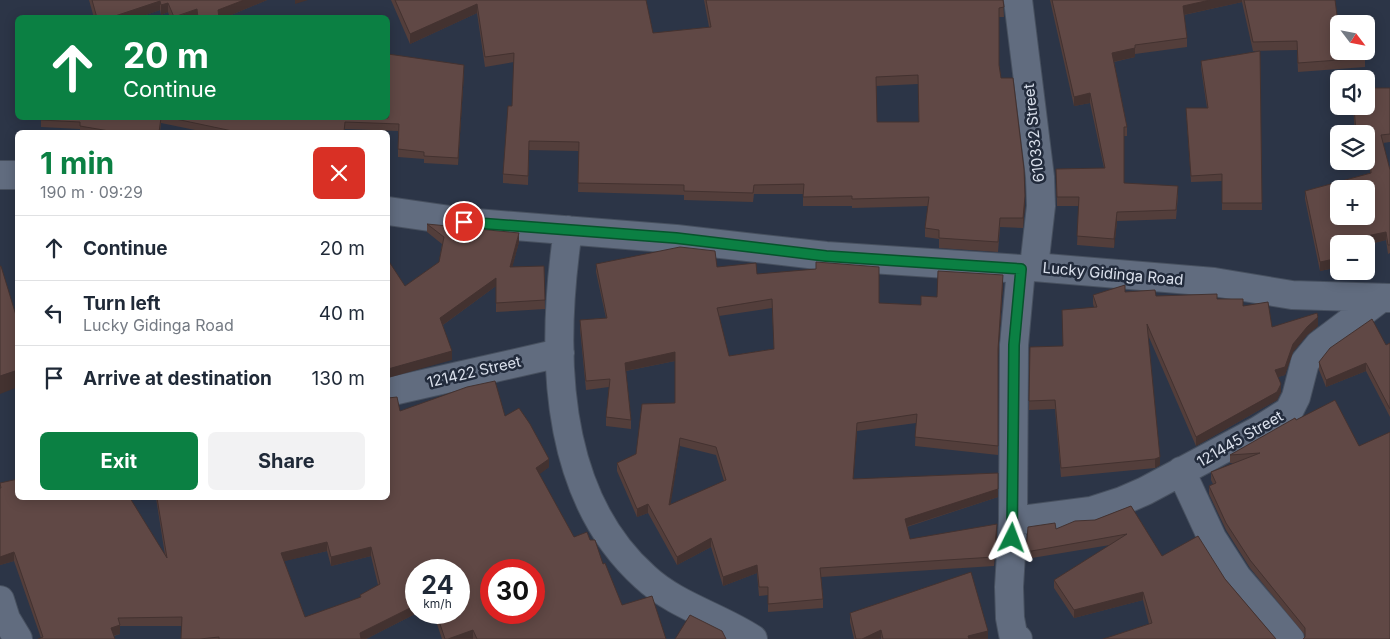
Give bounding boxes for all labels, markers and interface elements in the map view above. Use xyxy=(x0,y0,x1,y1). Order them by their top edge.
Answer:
north arrow xyxy=(1330,15,1375,60)
map controls xyxy=(1330,15,1375,280)
text: 20 m xyxy=(123,34,209,76)
icon: ahead xyxy=(40,35,105,100)
button: sound xyxy=(1330,70,1375,115)
text: Continue xyxy=(123,76,217,102)
street label: 610332 Street xyxy=(1019,83,1048,183)
button: layers xyxy=(1330,125,1375,170)
text: 1 min xyxy=(40,145,114,181)
button: close xyxy=(313,147,365,199)
button: + xyxy=(1330,180,1375,225)
text: 190 m · 09:29 xyxy=(40,182,143,202)
pin xyxy=(443,201,485,243)
icon: arrive xyxy=(450,208,478,236)
icon: ahead xyxy=(40,234,68,262)
button: − xyxy=(1330,235,1375,280)
text: Continue xyxy=(83,237,168,260)
text: 20 m xyxy=(319,237,365,260)
street label: Lucky Gidinga Road xyxy=(1042,258,1184,289)
text: Turn left xyxy=(83,292,161,315)
icon: left xyxy=(40,299,68,327)
text: 40 m xyxy=(319,302,365,325)
text: Lucky Gidinga Road xyxy=(83,315,234,335)
street label: 121422 Street xyxy=(425,351,523,392)
icon: arrive xyxy=(40,364,68,392)
text: Arrive at destination xyxy=(83,367,272,390)
text: 130 m xyxy=(312,367,365,390)
street label: 121445 Street xyxy=(1193,406,1286,471)
button: Exit xyxy=(40,432,198,490)
button: Share xyxy=(208,432,365,490)
position arrow xyxy=(985,511,1037,563)
speed limit sign: 30 xyxy=(480,559,545,624)
text: 24 xyxy=(421,570,454,600)
text: km/h xyxy=(423,596,452,611)

